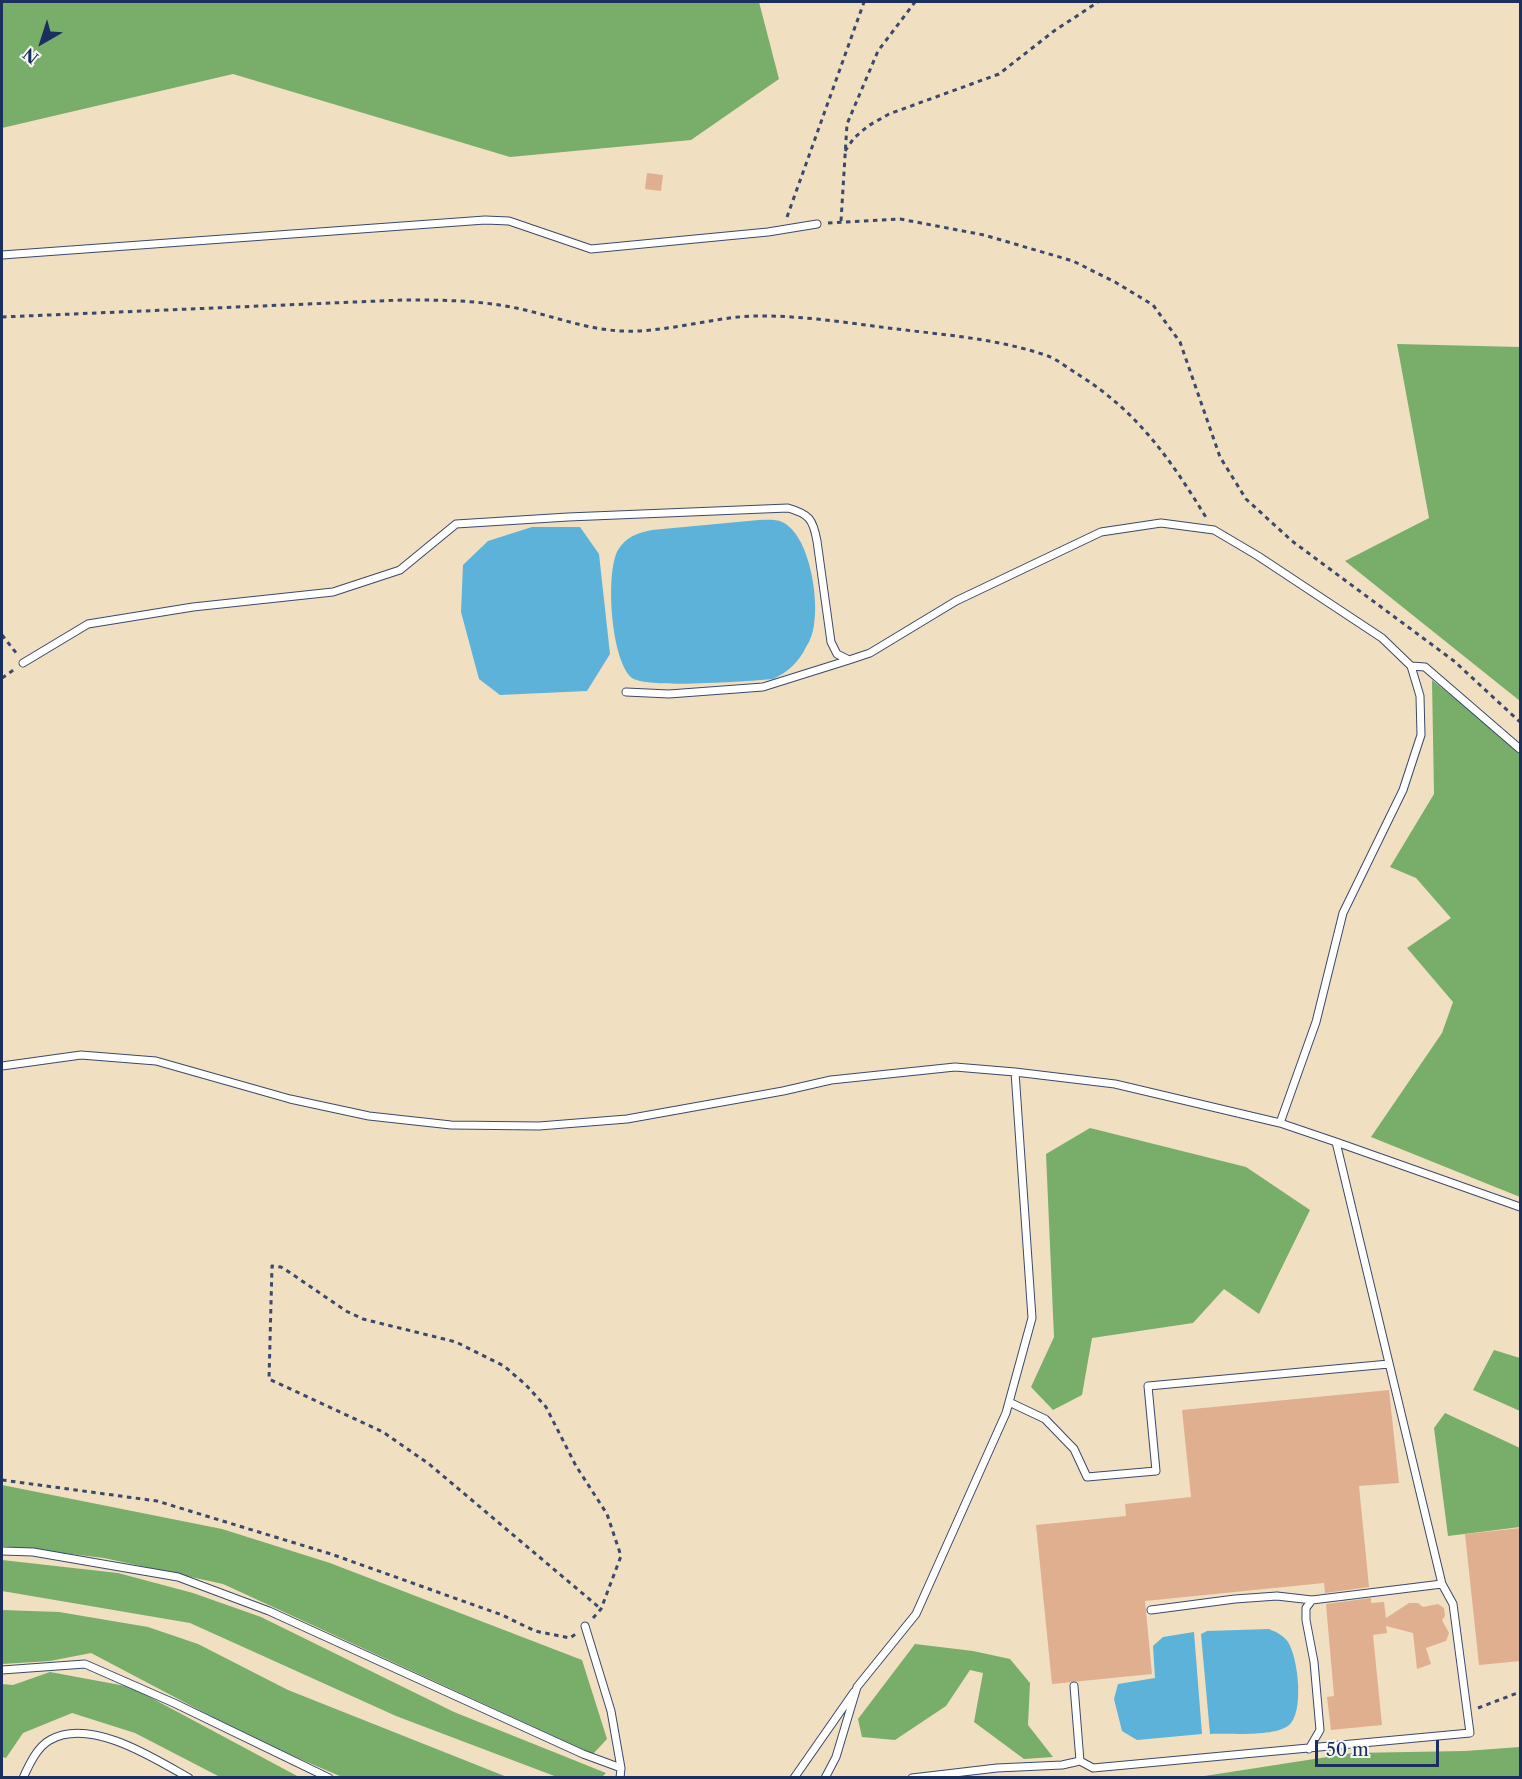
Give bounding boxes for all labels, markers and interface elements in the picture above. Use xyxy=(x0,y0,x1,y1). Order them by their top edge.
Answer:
north arrow xyxy=(12,12,72,72)
text: N xyxy=(19,44,42,68)
scale bar xyxy=(1318,1728,1442,1766)
text: 50 m xyxy=(1326,1739,1369,1761)

